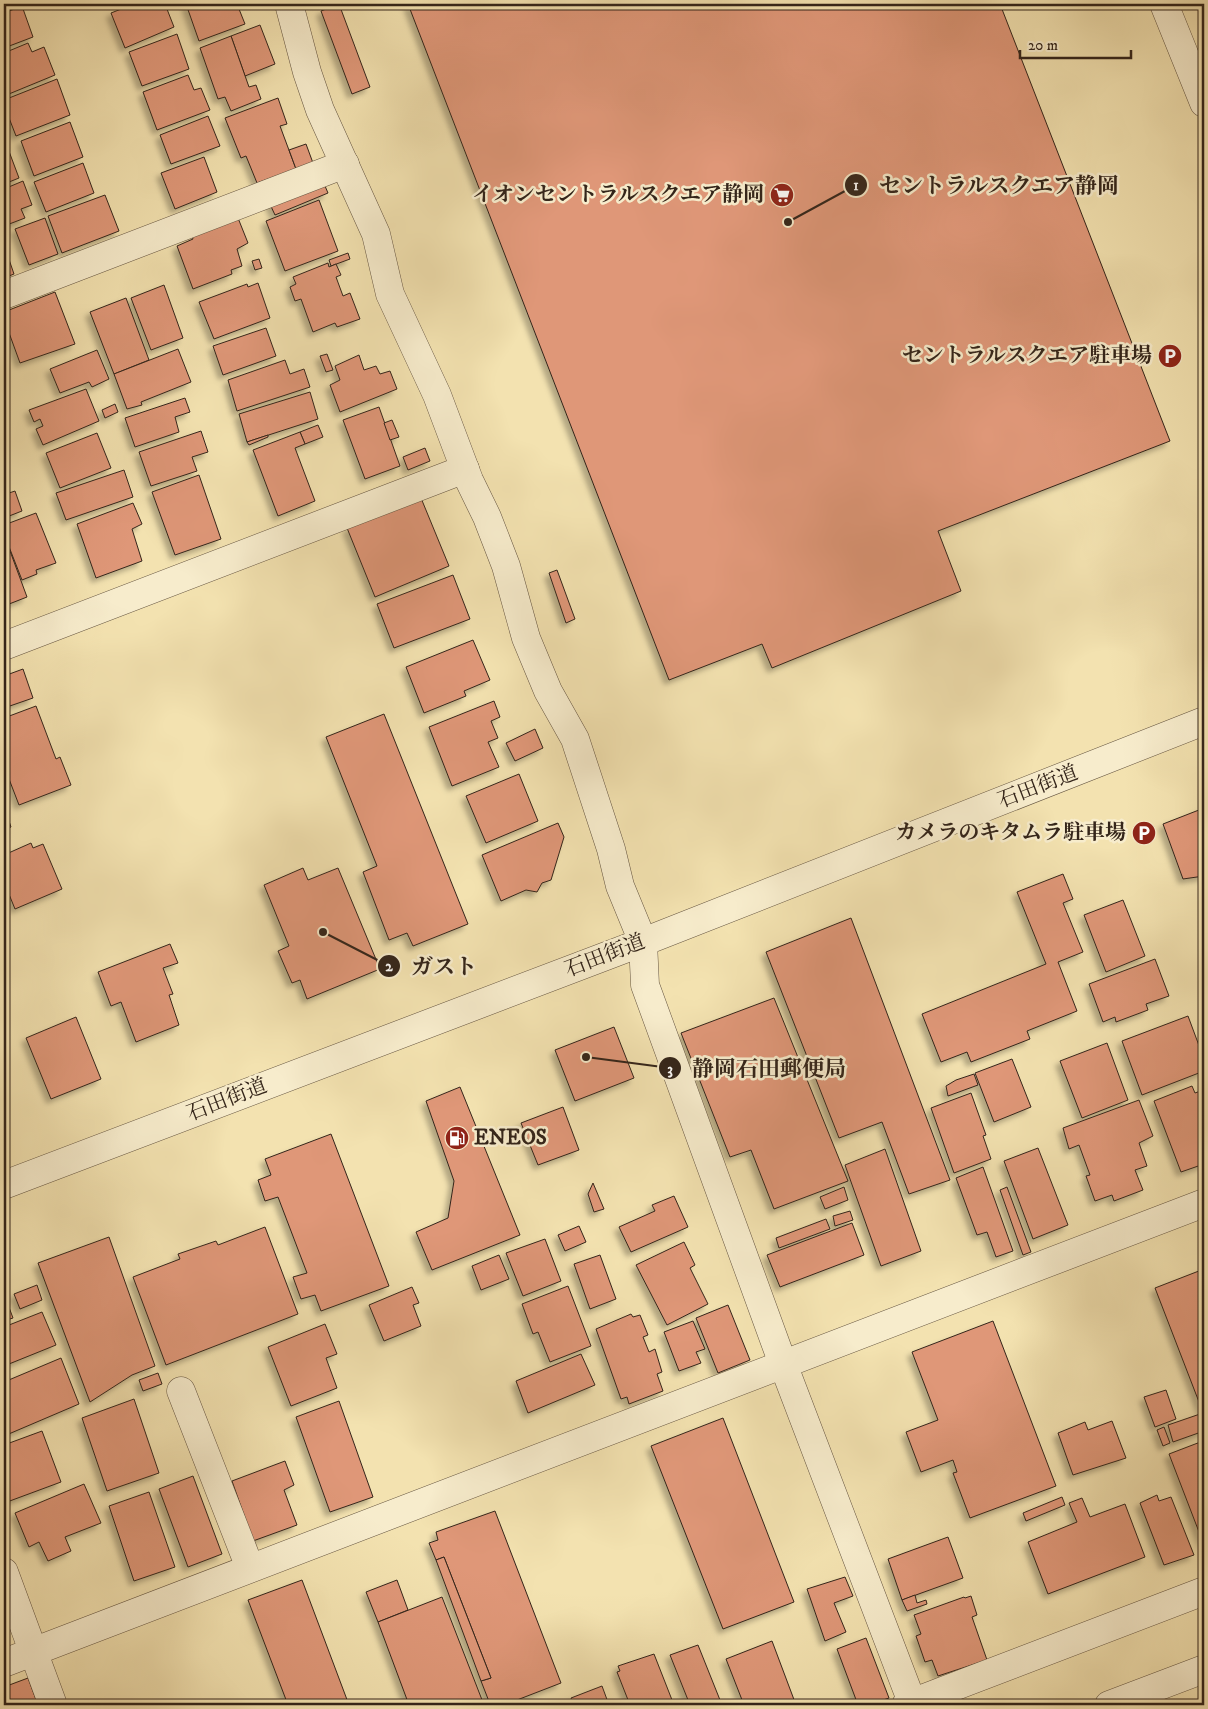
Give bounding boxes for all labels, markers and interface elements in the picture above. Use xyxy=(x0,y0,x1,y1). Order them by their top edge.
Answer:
scale bar xyxy=(1020,28,1132,60)
text: 20 m xyxy=(1028,36,1058,55)
callout: セントラルスクエア静岡 xyxy=(843,167,1130,204)
text: セントラルスクエア静岡 xyxy=(879,173,1119,200)
text: 1 xyxy=(853,176,859,195)
place label: イオンセントラルスクエア静岡 xyxy=(472,182,764,208)
supermarket icon: イオンセントラルスクエア静岡 xyxy=(769,182,795,208)
place label: セントラルスクエア駐車場 xyxy=(902,343,1152,369)
parking icon: セントラルスクエア駐車場 xyxy=(1157,343,1183,369)
street label: 石田街道 xyxy=(994,760,1082,814)
place label: カメラのキタムラ駐車場 xyxy=(895,820,1126,846)
parking icon: カメラのキタムラ駐車場 xyxy=(1131,820,1157,846)
street label: 石田街道 xyxy=(561,929,649,983)
callout: ガスト xyxy=(376,948,487,985)
text: ガスト xyxy=(411,954,477,981)
text: 2 xyxy=(385,957,393,976)
callout: 静岡石田郵便局 xyxy=(657,1050,856,1087)
text: 静岡石田郵便局 xyxy=(692,1056,846,1083)
text: 3 xyxy=(667,1060,673,1079)
street label: 石田街道 xyxy=(183,1073,271,1127)
fuel station icon: ENEOS xyxy=(444,1125,470,1151)
place label: ENEOS xyxy=(474,1125,547,1151)

